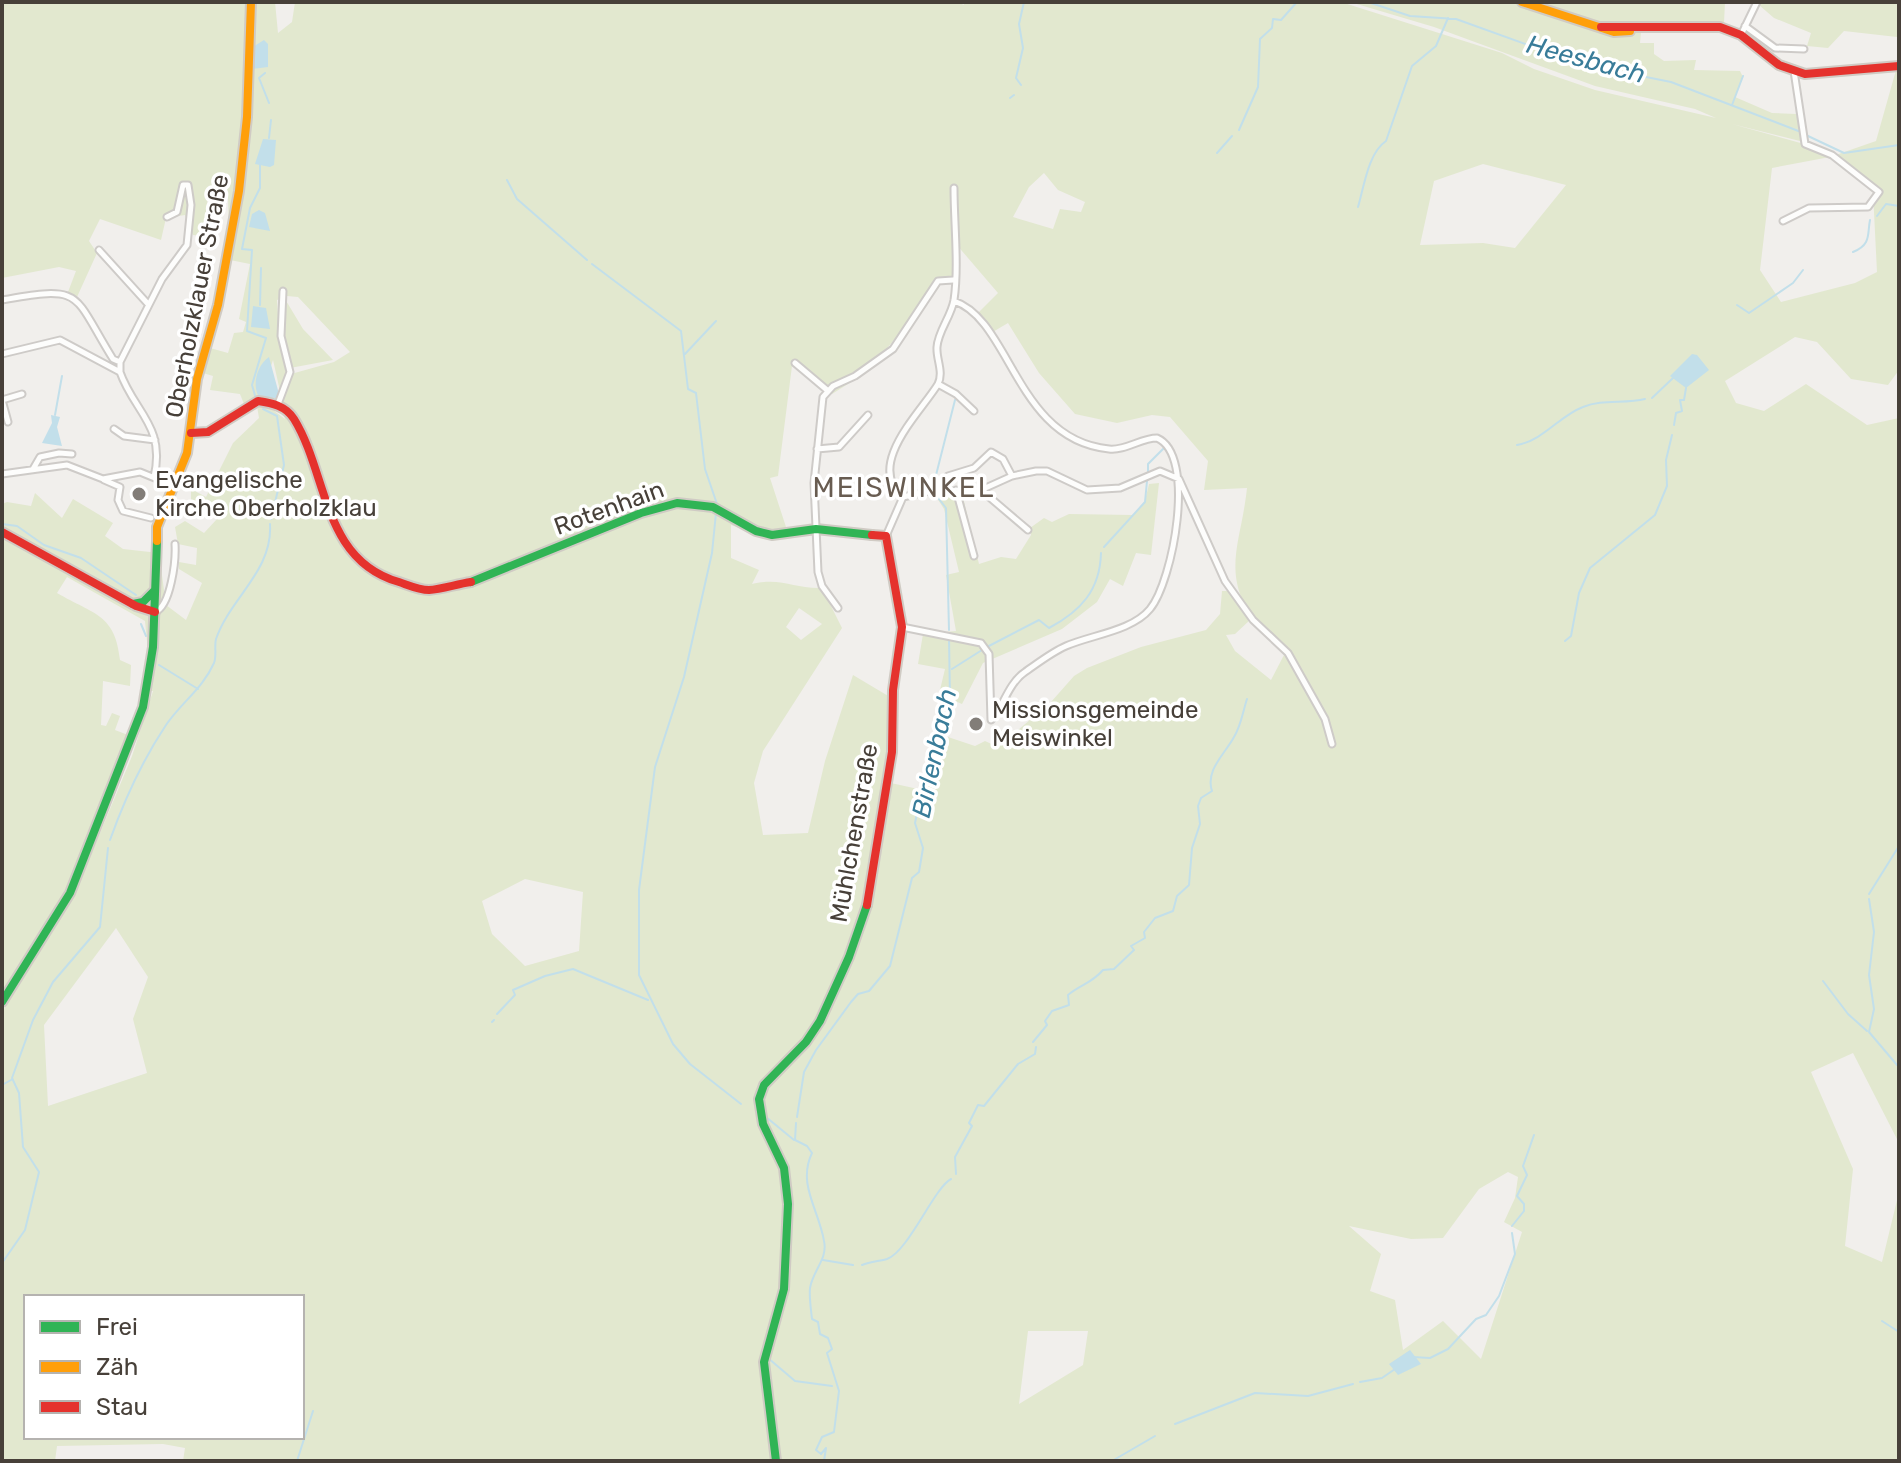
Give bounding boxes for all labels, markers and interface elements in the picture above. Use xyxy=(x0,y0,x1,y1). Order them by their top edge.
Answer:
water label: Heesbach xyxy=(1523,29,1649,90)
street label: Oberholzklauer Straße xyxy=(160,172,234,420)
place label: Evangelische Kirche Oberholzklau xyxy=(155,466,377,522)
district label: MEISWINKEL xyxy=(812,471,996,504)
street label: Rotenhain xyxy=(550,475,668,541)
marker: Evangelische Kirche Oberholzklau xyxy=(130,485,148,503)
water label: Birlenbach xyxy=(906,686,963,820)
place label: Missionsgemeinde Meiswinkel xyxy=(992,696,1198,752)
marker: Missionsgemeinde Meiswinkel xyxy=(967,715,985,733)
street label: Mühlchenstraße xyxy=(824,741,884,925)
legend xyxy=(24,1295,304,1439)
text: Frei xyxy=(96,1313,138,1341)
text: Zäh xyxy=(96,1353,138,1381)
text: Stau xyxy=(96,1393,148,1421)

